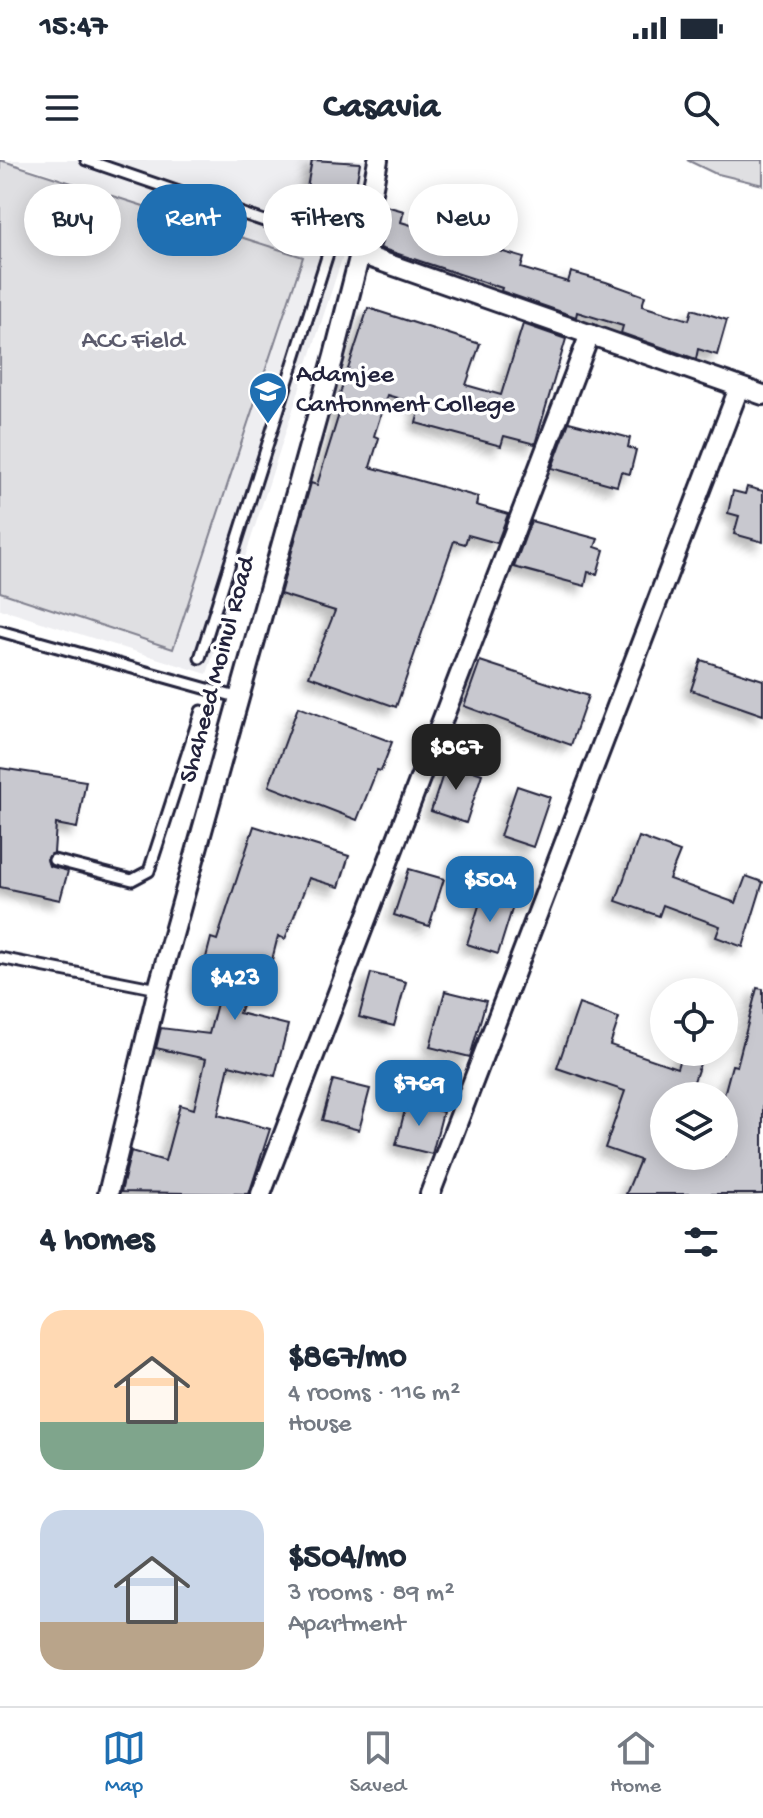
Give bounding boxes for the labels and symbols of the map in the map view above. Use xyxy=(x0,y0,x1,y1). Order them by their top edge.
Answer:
park label: ACC Field xyxy=(81,327,186,358)
place label: Adamjee Cantonment College xyxy=(296,361,516,422)
school or university icon: Adamjee Cantonment College xyxy=(247,370,289,425)
street label: Shaheed Moinul Road xyxy=(174,552,265,787)
pin: $867 xyxy=(409,724,503,792)
pin: $504 xyxy=(443,856,537,924)
pin: $423 xyxy=(188,954,282,1022)
pin: $769 xyxy=(372,1060,466,1128)

